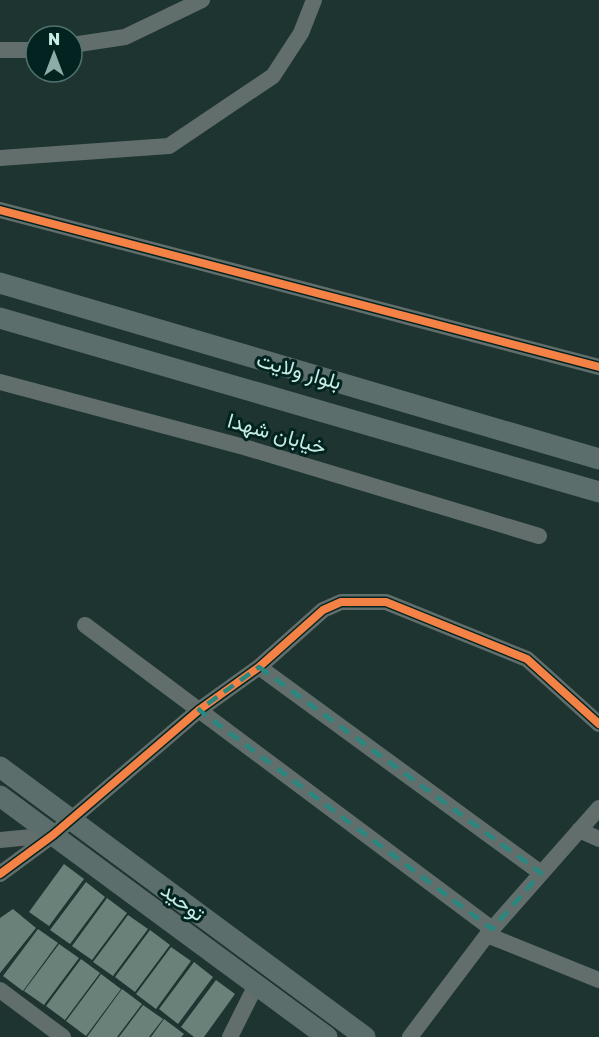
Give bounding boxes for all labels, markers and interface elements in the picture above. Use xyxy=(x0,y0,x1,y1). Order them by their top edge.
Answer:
north arrow xyxy=(24,24,84,84)
text: N xyxy=(48,29,60,49)
street label: بلوار ولایت xyxy=(254,346,345,395)
street label: خیابان شهدا xyxy=(225,407,330,460)
street label: توحید xyxy=(156,876,211,927)

